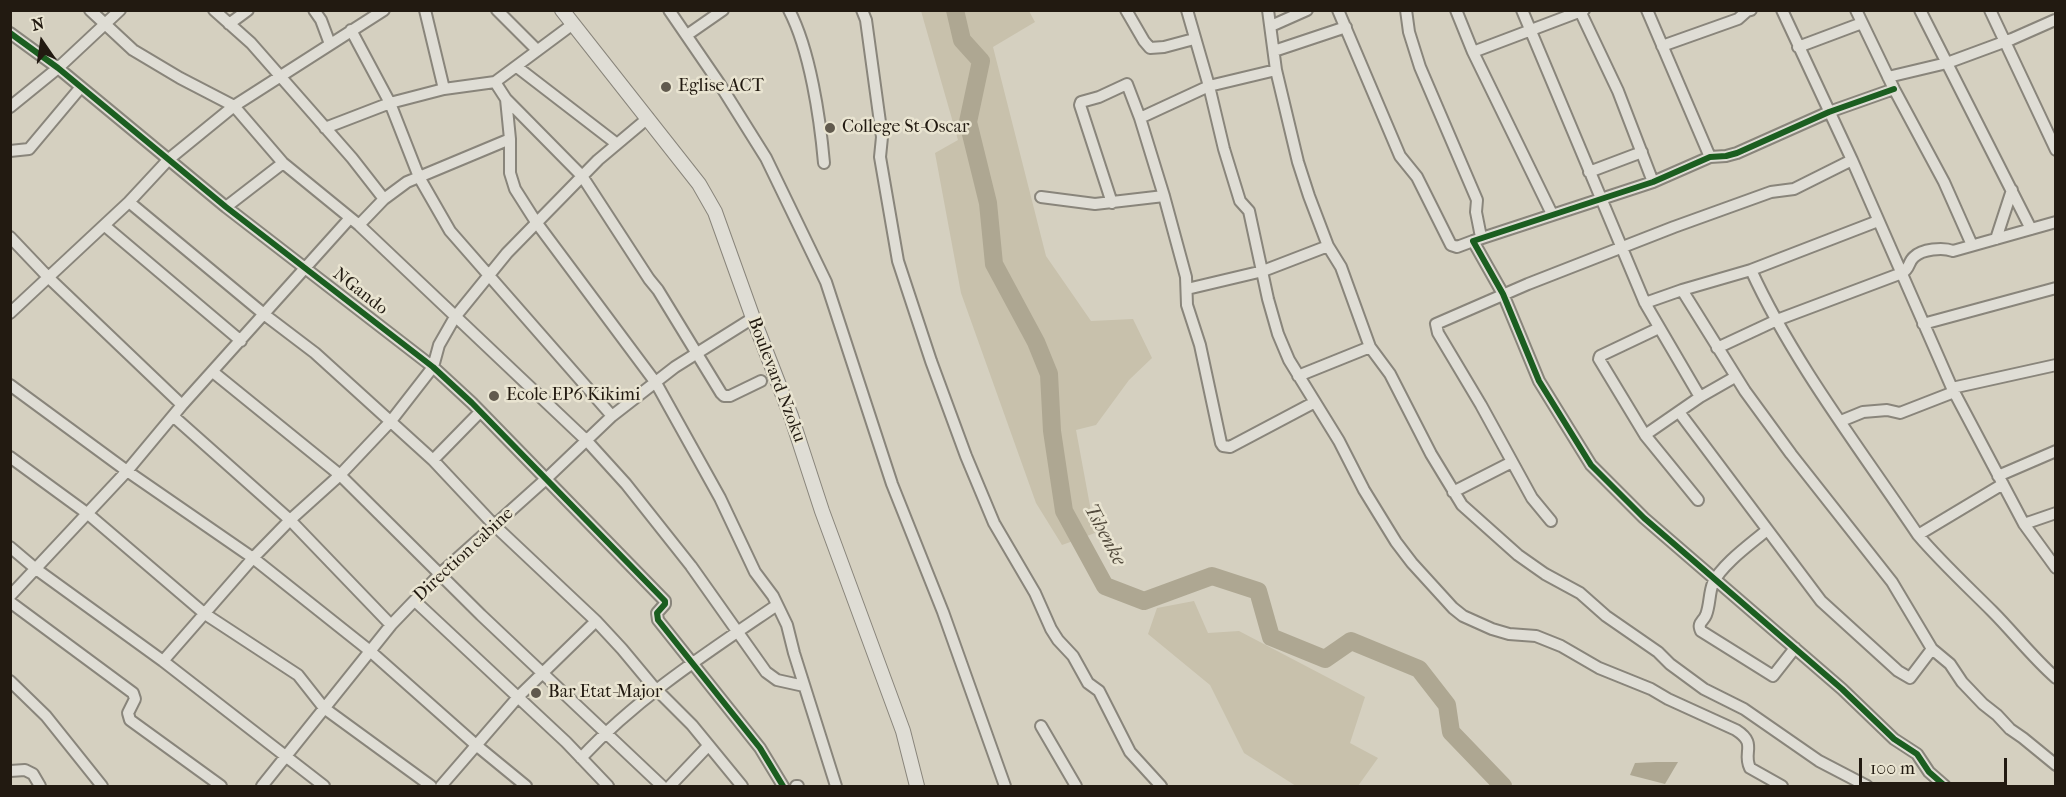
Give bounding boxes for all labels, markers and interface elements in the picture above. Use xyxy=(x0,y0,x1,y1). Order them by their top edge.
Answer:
north arrow xyxy=(12,12,72,72)
text: N xyxy=(30,13,46,35)
place label: Eglise ACT xyxy=(678,76,764,98)
marker: Eglise ACT xyxy=(659,80,673,94)
place label: College St-Oscar xyxy=(842,117,969,139)
marker: College St-Oscar xyxy=(823,121,837,135)
street label: NGando xyxy=(328,264,392,320)
street label: Boulevard Nzoku xyxy=(742,314,810,446)
place label: Ecole EP6 Kikimi xyxy=(506,385,640,407)
marker: Ecole EP6 Kikimi xyxy=(487,389,501,403)
water label: Tshenke xyxy=(1078,500,1130,570)
street label: Direction cabine xyxy=(410,503,518,607)
place label: Bar Etat-Major xyxy=(548,682,662,704)
marker: Bar Etat-Major xyxy=(529,686,543,700)
scale bar xyxy=(1862,746,2010,784)
text: 100 m xyxy=(1870,758,1915,779)

